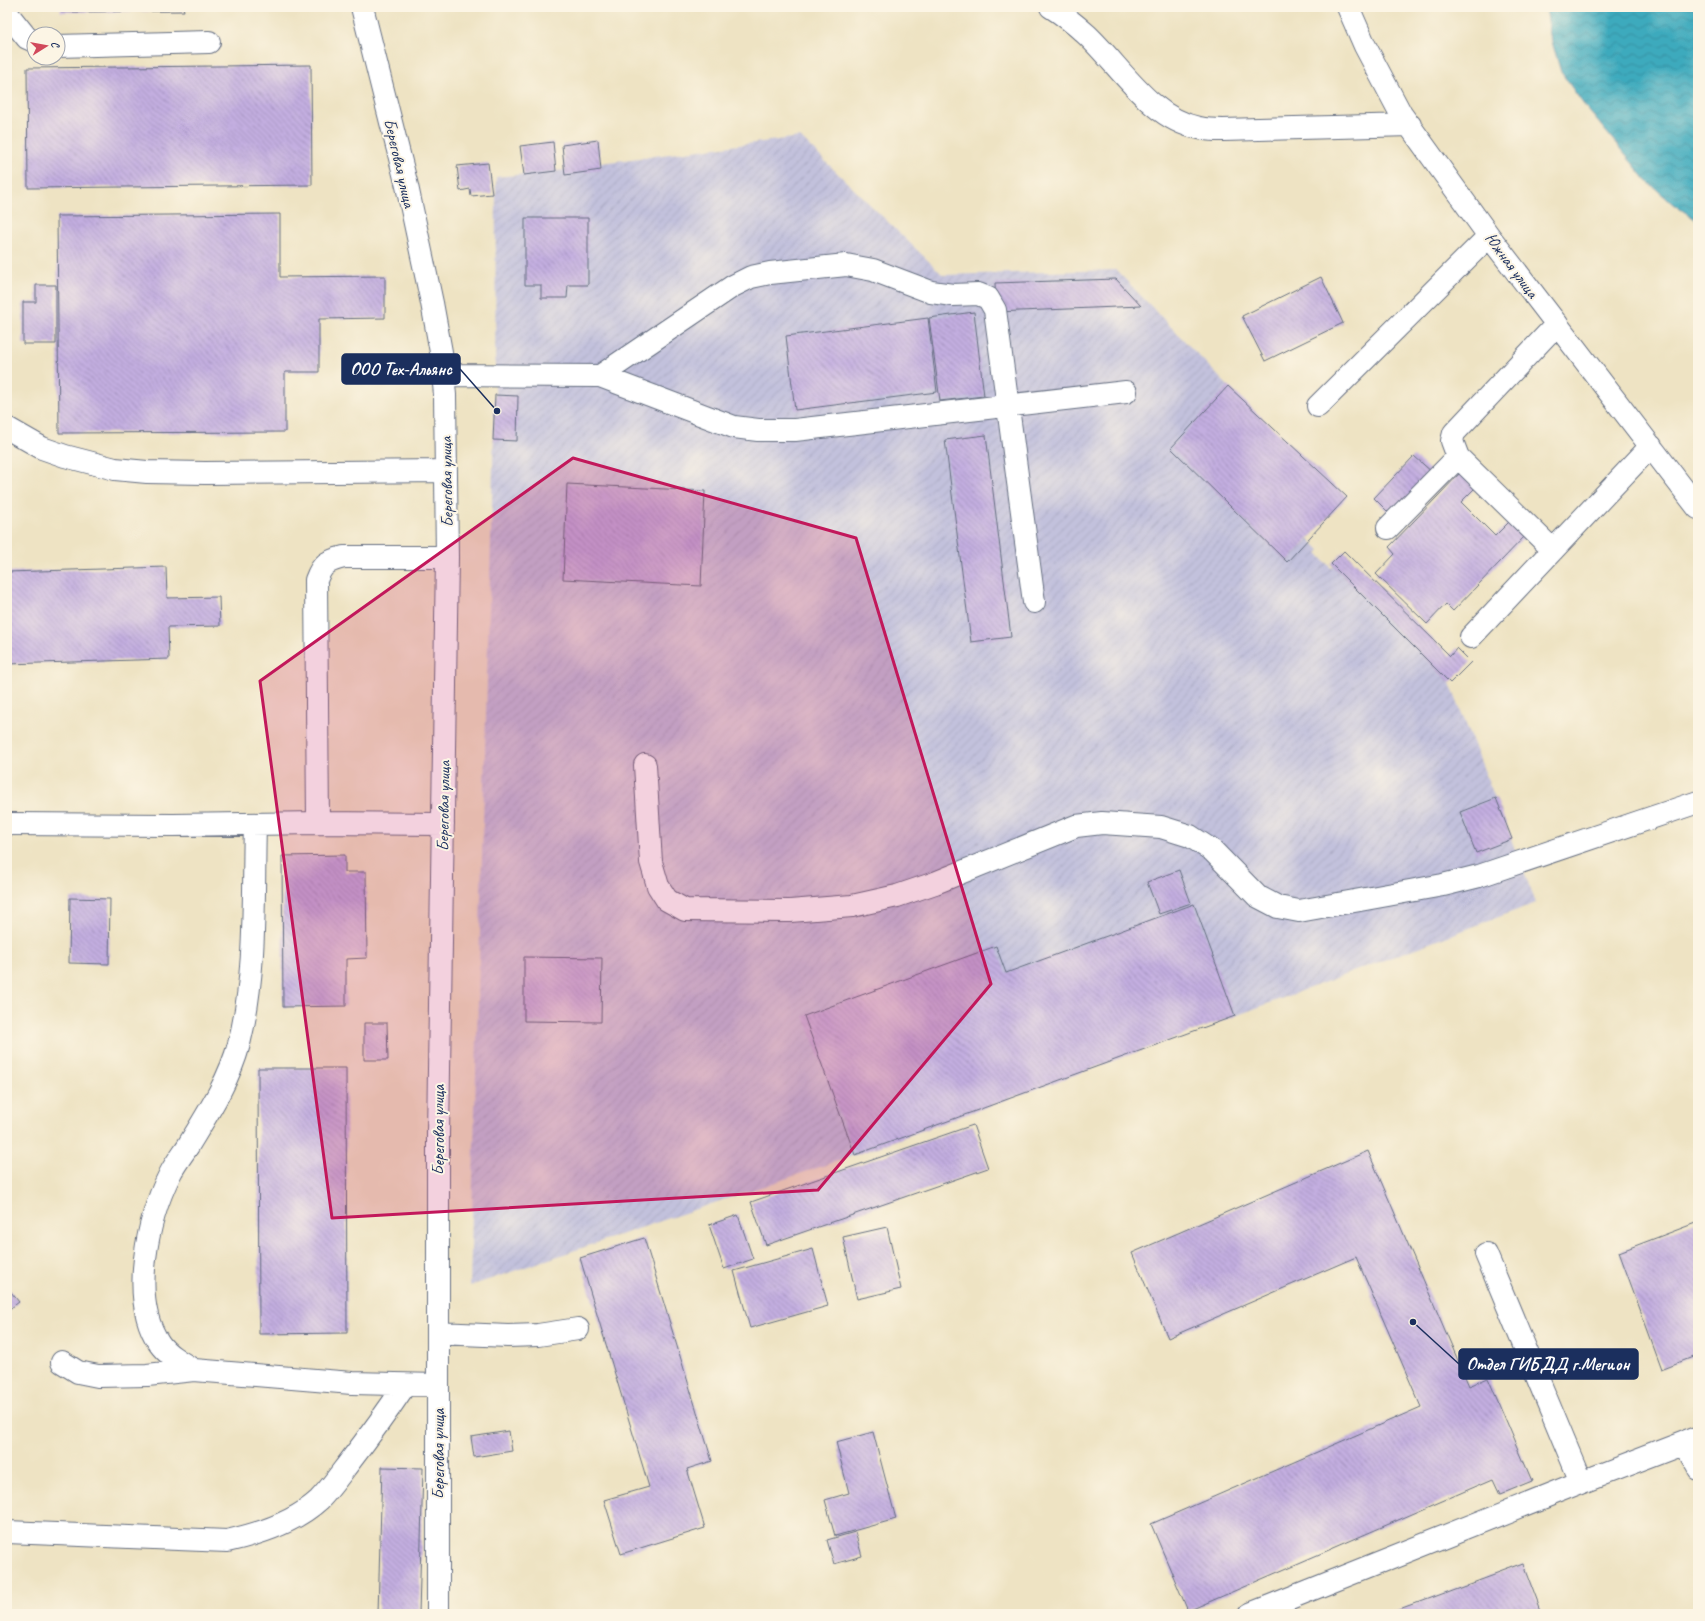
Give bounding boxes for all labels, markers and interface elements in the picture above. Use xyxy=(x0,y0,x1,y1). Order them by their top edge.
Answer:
north arrow xyxy=(26,26,66,66)
text: С xyxy=(48,40,64,50)
street label: Береговая улица xyxy=(379,117,420,211)
street label: Южная улица xyxy=(1480,228,1544,303)
callout: ООО Тех-Альянс xyxy=(342,354,460,384)
text: ООО Тех-Альянс xyxy=(350,358,453,380)
street label: Береговая улица xyxy=(435,435,458,527)
street label: Береговая улица xyxy=(432,759,455,851)
street label: Береговая улица xyxy=(428,1084,449,1175)
callout: Отдел ГИБДД г.Мегион xyxy=(1459,1349,1638,1379)
text: Отдел ГИБДД г.Мегион xyxy=(1466,1353,1631,1375)
street label: Береговая улица xyxy=(428,1408,449,1499)

